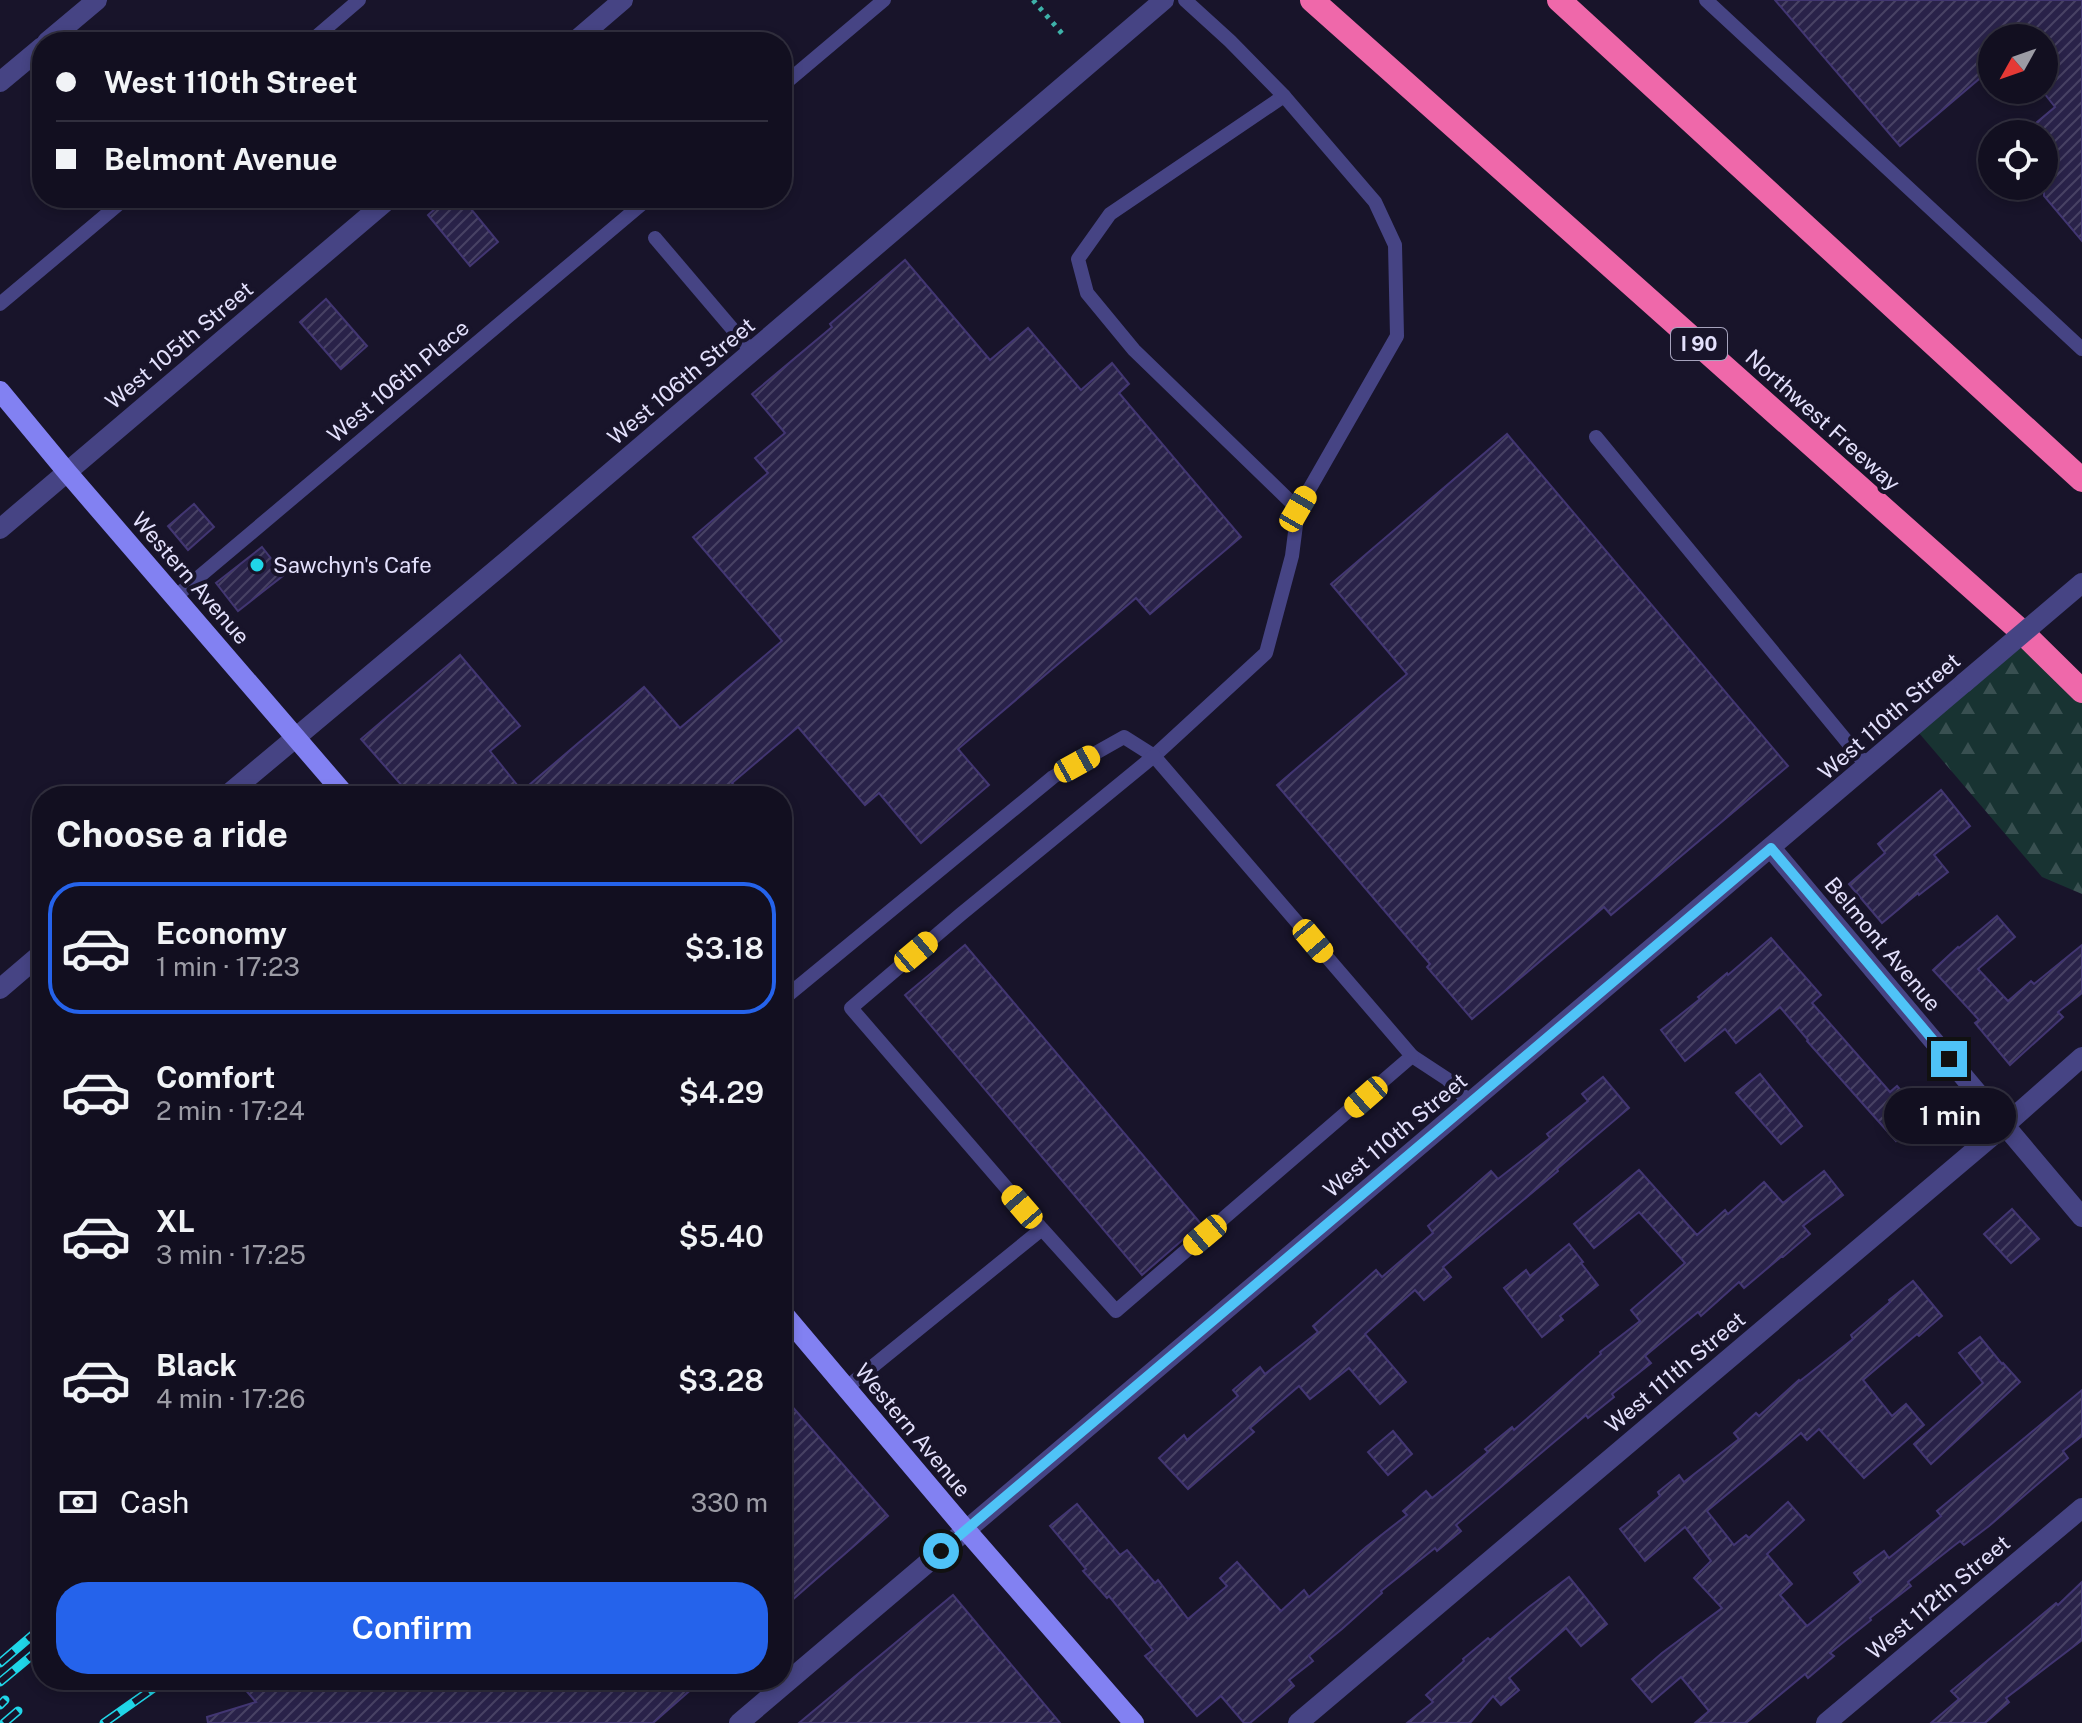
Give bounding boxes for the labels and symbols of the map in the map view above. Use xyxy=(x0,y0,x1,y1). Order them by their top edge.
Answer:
north arrow xyxy=(1978,24,2058,104)
street label: West 105th Street xyxy=(100,276,258,414)
street label: West 106th Street xyxy=(602,312,760,450)
street label: West 106th Place xyxy=(322,314,474,448)
road number: I 90 xyxy=(1671,328,1727,360)
street label: Northwest Freeway xyxy=(1740,344,1906,496)
car xyxy=(1276,482,1320,536)
street label: Western Avenue xyxy=(127,507,255,649)
place label: Sawchyn's Cafe xyxy=(273,552,432,578)
marker: Sawchyn's Cafe xyxy=(248,556,266,574)
street label: West 110th Street xyxy=(1813,647,1965,785)
car xyxy=(1050,742,1104,786)
street label: Belmont Avenue xyxy=(1819,872,1947,1016)
car xyxy=(1288,915,1338,967)
car xyxy=(890,927,942,977)
route end xyxy=(1931,1041,1967,1077)
street label: West 110th Street xyxy=(1318,1067,1472,1203)
car xyxy=(1340,1072,1392,1122)
callout: 1 min xyxy=(1883,1087,2015,1143)
car xyxy=(997,1181,1047,1233)
car xyxy=(1179,1210,1231,1260)
street label: West 111th Street xyxy=(1600,1306,1750,1438)
street label: Western Avenue xyxy=(850,1358,976,1502)
street label: West 112th Street xyxy=(1861,1530,2015,1664)
route start xyxy=(923,1533,959,1569)

